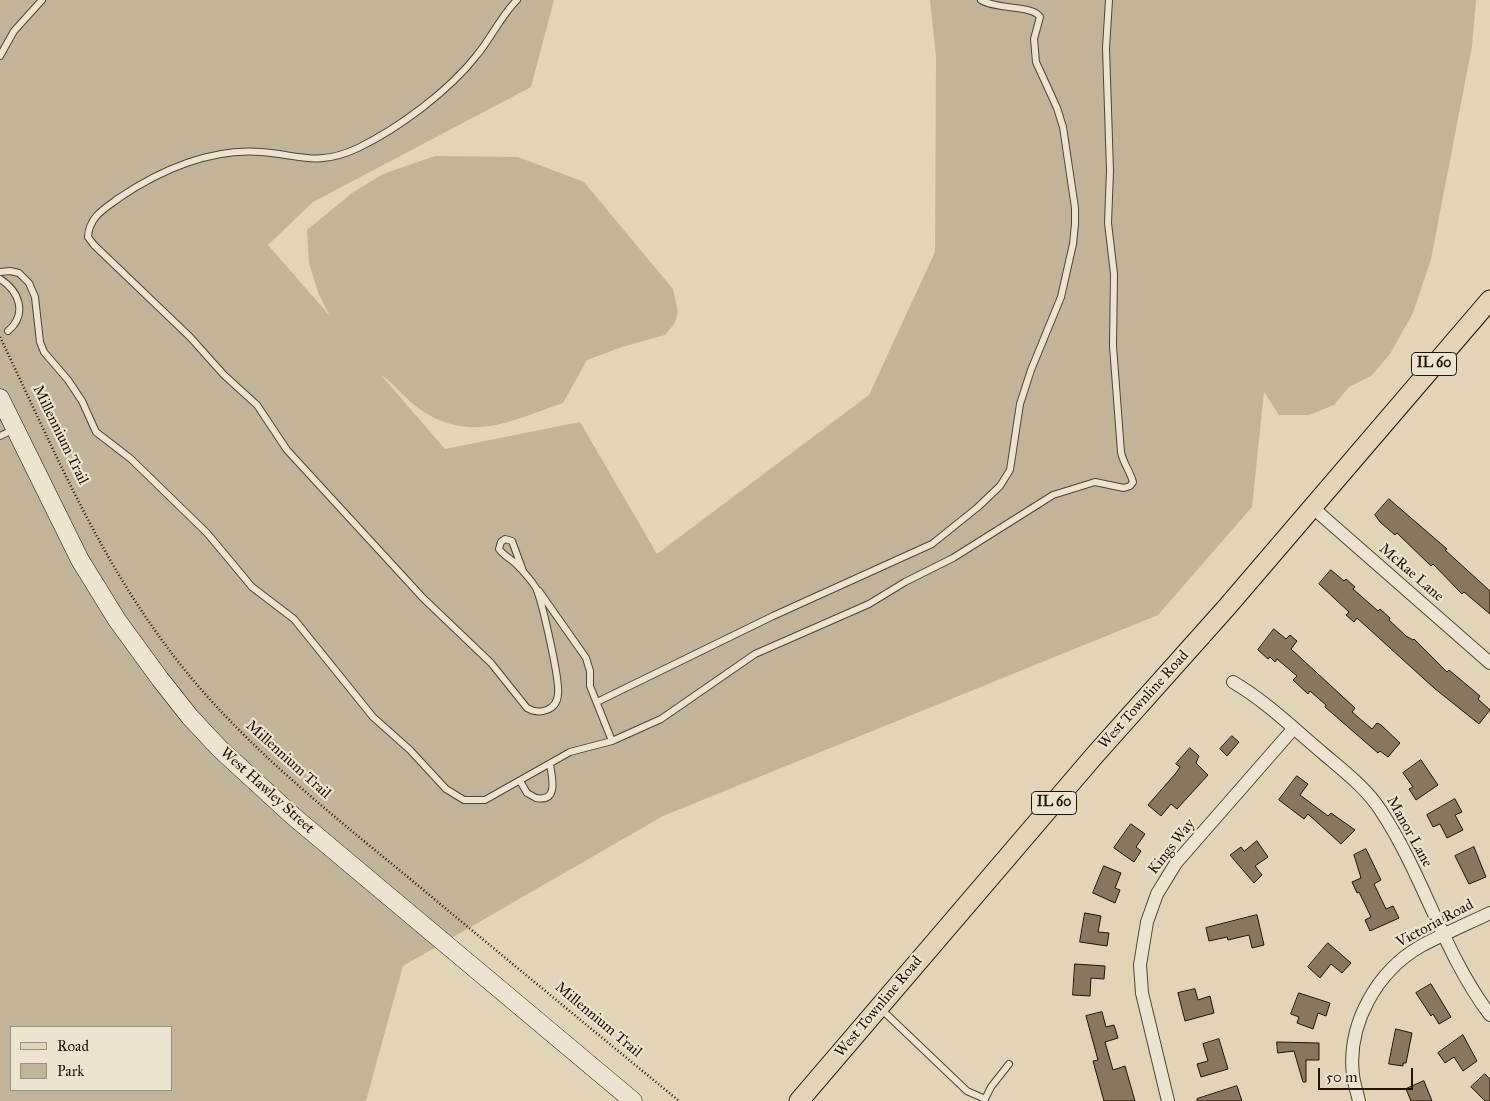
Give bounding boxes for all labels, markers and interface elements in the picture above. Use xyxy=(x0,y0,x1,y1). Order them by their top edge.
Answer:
road number: IL 60 xyxy=(1412,352,1456,376)
street label: Millennium Trail xyxy=(28,383,92,487)
street label: McRae Lane xyxy=(1375,540,1447,606)
street label: West Townline Road xyxy=(1095,647,1193,753)
street label: Millennium Trail xyxy=(242,717,334,803)
street label: West Hawley Street xyxy=(216,744,318,838)
road number: IL 60 xyxy=(1032,791,1076,814)
street label: Manor Lane xyxy=(1382,793,1436,871)
street label: Kings Way xyxy=(1145,816,1199,878)
street label: Victoria Road xyxy=(1393,896,1477,952)
street label: West Townline Road xyxy=(832,953,926,1061)
street label: Millennium Trail xyxy=(551,978,645,1062)
legend xyxy=(10,1026,172,1091)
text: Road xyxy=(57,1037,89,1055)
scale bar xyxy=(1320,1058,1415,1090)
text: Park xyxy=(57,1062,84,1080)
text: 50 m xyxy=(1326,1068,1358,1086)

